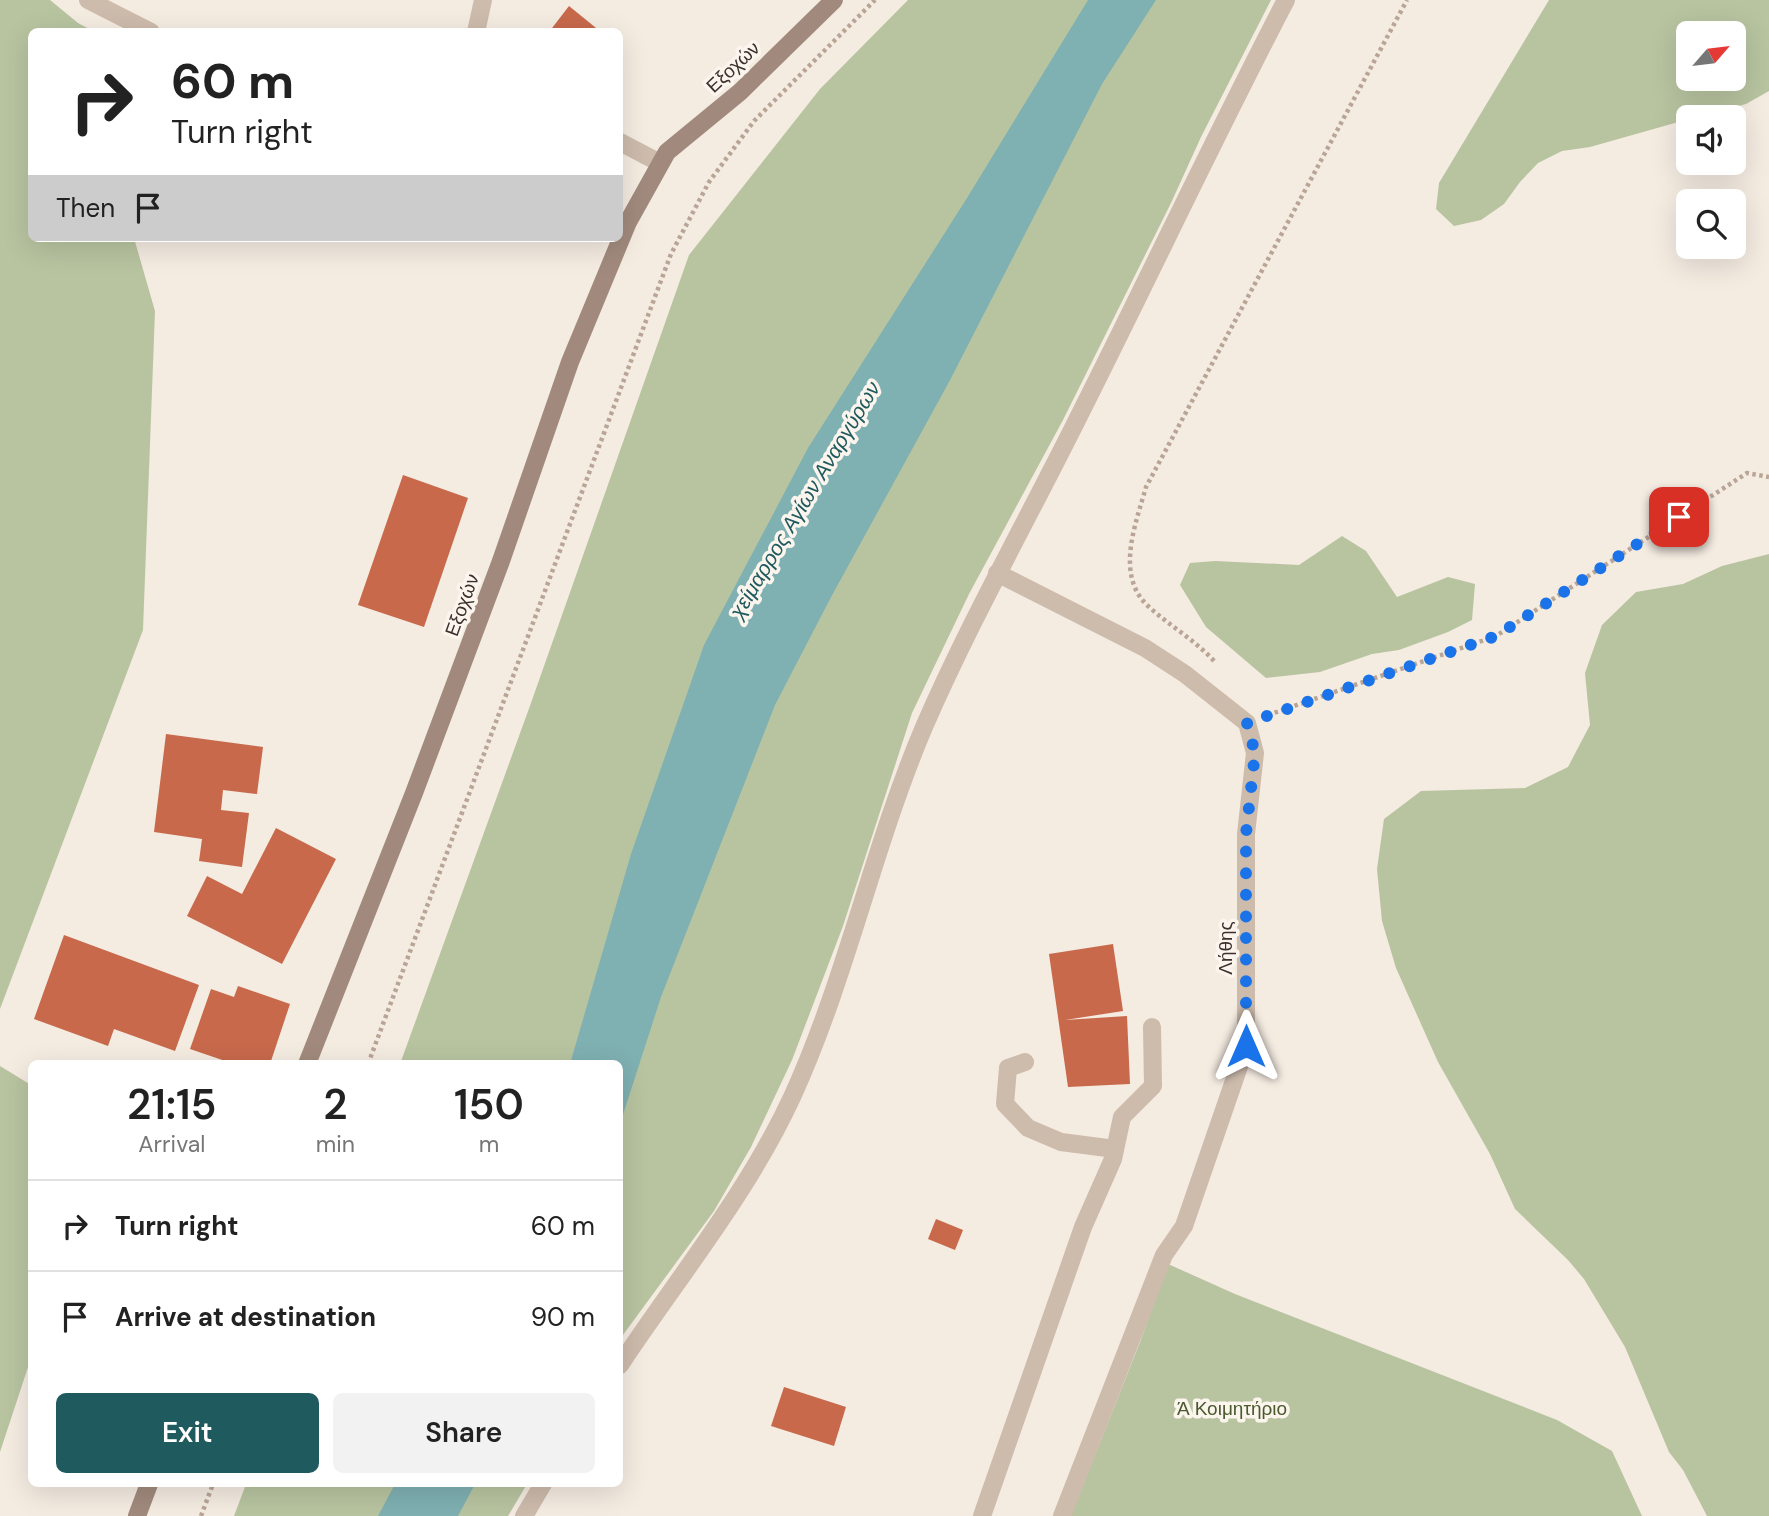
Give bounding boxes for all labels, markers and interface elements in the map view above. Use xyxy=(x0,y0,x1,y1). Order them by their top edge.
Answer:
north arrow xyxy=(1676,21,1746,91)
map controls xyxy=(1676,21,1746,259)
street label: Εξοχών xyxy=(701,36,765,98)
text: 60 m xyxy=(171,49,294,113)
icon: right xyxy=(56,56,147,147)
button: sound xyxy=(1676,105,1746,175)
text: Turn right xyxy=(171,111,313,153)
icon: arrive xyxy=(129,189,167,227)
button: search xyxy=(1676,189,1746,259)
text: Then xyxy=(56,191,115,225)
water label: χείμαρρος Αγίων Αναργύρων xyxy=(722,376,887,625)
pin xyxy=(1649,487,1709,547)
icon: arrive xyxy=(1660,498,1698,536)
street label: Εξοχών xyxy=(439,570,485,640)
street label: Λήθης xyxy=(1213,921,1238,975)
position arrow xyxy=(1209,1009,1283,1083)
text: 21:15 xyxy=(127,1077,217,1132)
text: 2 xyxy=(323,1077,347,1132)
text: 150 xyxy=(454,1077,524,1132)
text: Arrival xyxy=(138,1129,205,1159)
text: min xyxy=(316,1129,355,1159)
text: m xyxy=(479,1129,499,1159)
icon: right xyxy=(56,1207,94,1245)
text: Turn right xyxy=(115,1209,239,1243)
text: 60 m xyxy=(531,1209,595,1243)
icon: arrive xyxy=(56,1298,94,1336)
text: Arrive at destination xyxy=(115,1300,376,1334)
text: 90 m xyxy=(531,1300,595,1334)
button: Exit xyxy=(56,1393,319,1473)
button: Share xyxy=(333,1393,595,1473)
park label: Ά Κοιμητήριο xyxy=(1177,1396,1287,1421)

